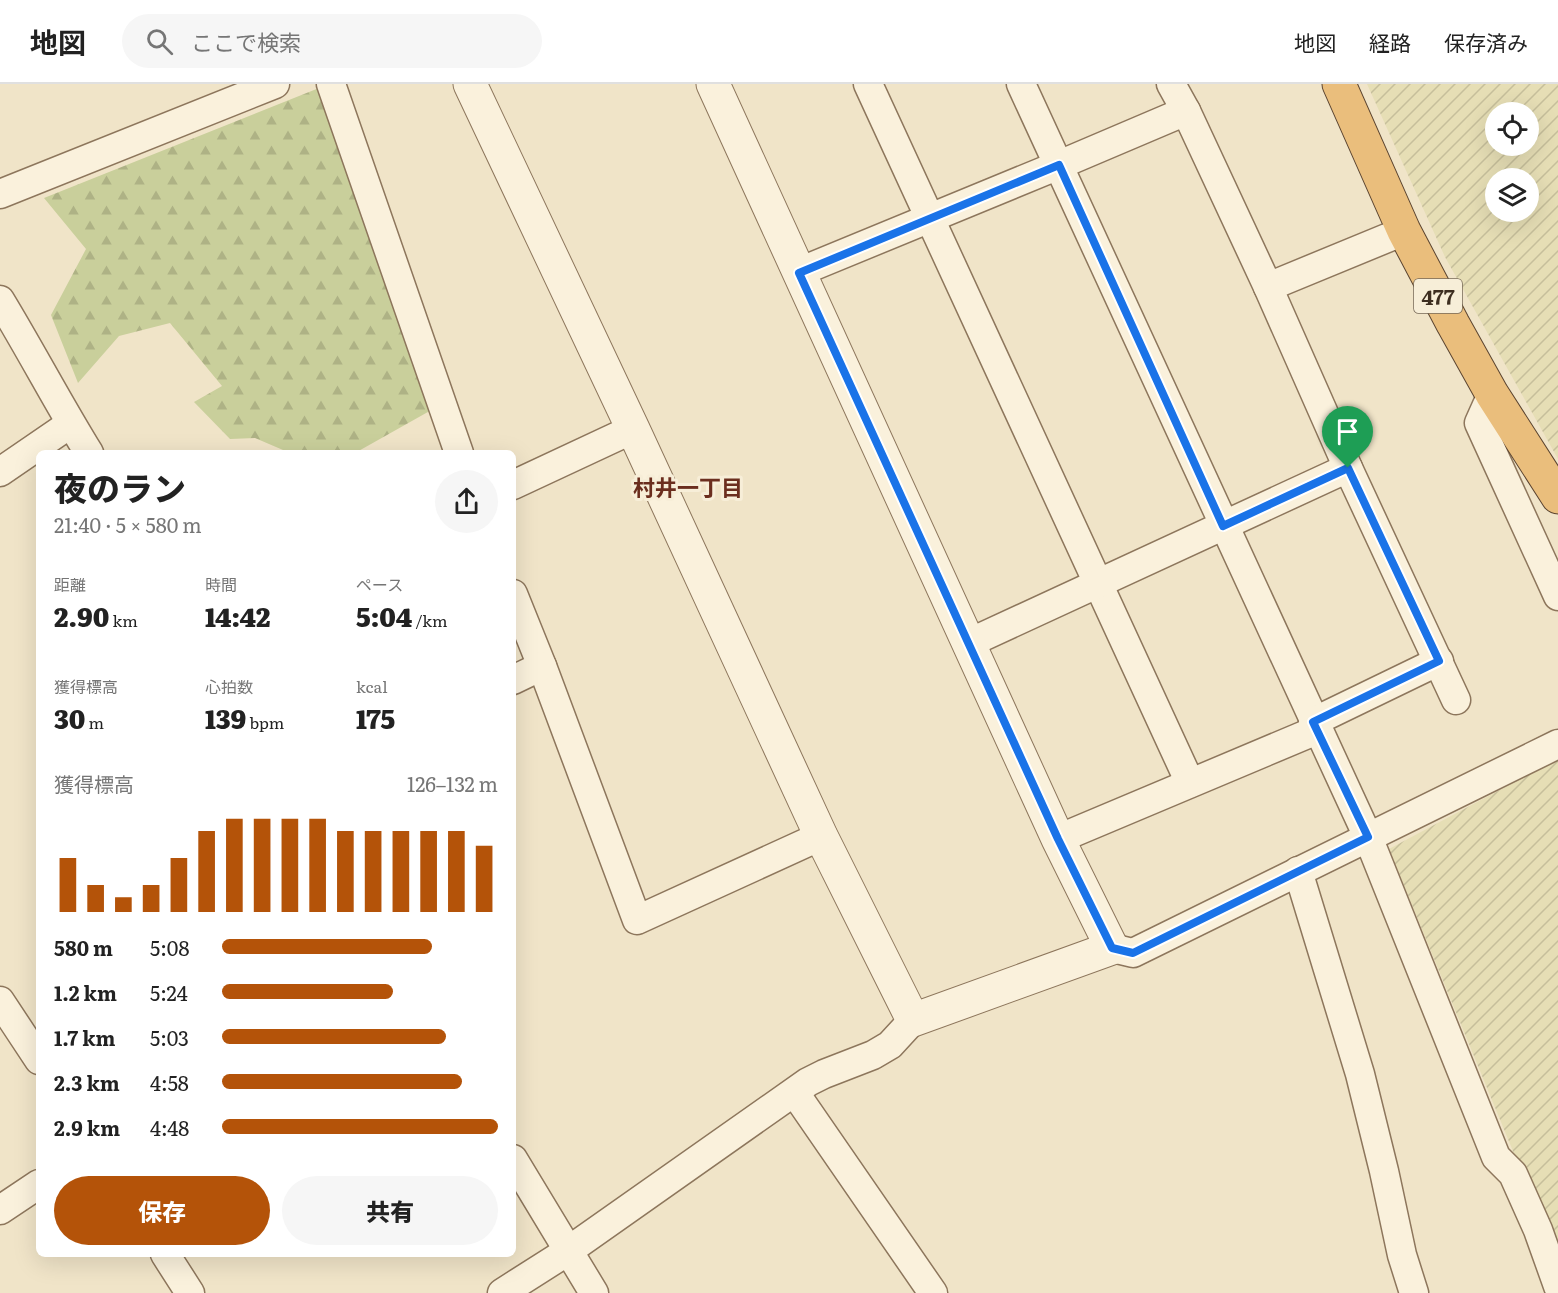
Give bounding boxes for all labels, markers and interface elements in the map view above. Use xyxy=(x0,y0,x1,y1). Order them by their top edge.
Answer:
search box xyxy=(122,14,542,68)
text: 地図 xyxy=(30,20,86,62)
icon: search xyxy=(143,25,176,58)
text: ここで検索 xyxy=(191,25,301,58)
text: 地図 xyxy=(1294,26,1336,57)
text: 経路 xyxy=(1369,26,1411,57)
text: 保存済み xyxy=(1444,26,1528,57)
map controls xyxy=(1485,102,1539,222)
button: locate xyxy=(1485,102,1539,156)
button: layers xyxy=(1485,168,1539,222)
road number: 477 xyxy=(1414,279,1462,313)
pin xyxy=(1322,406,1373,468)
icon: arrive xyxy=(1331,415,1364,448)
text: 夜のラン xyxy=(54,462,186,511)
button: share xyxy=(435,470,498,533)
district label: 村井一丁目 xyxy=(633,470,743,503)
text: 21:40 · 5 × 580 m xyxy=(54,509,202,539)
text: 距離 xyxy=(54,572,86,596)
text: 時間 xyxy=(205,572,237,596)
text: ペース xyxy=(356,572,403,596)
text: 2.90 xyxy=(54,596,109,635)
text: 14:42 xyxy=(205,596,270,635)
text: 5:04 xyxy=(356,596,412,635)
text: km xyxy=(109,608,138,632)
text: /km xyxy=(412,608,447,632)
text: 獲得標高 xyxy=(54,674,118,698)
text: 心拍数 xyxy=(205,674,253,698)
text: kcal xyxy=(356,674,388,698)
text: 30 xyxy=(54,698,85,737)
text: 139 xyxy=(205,698,246,737)
text: 175 xyxy=(356,698,395,737)
text: m xyxy=(85,710,104,734)
text: bpm xyxy=(246,710,284,734)
text: 獲得標高 xyxy=(54,768,134,798)
text: 126–132 m xyxy=(407,768,498,798)
text: 580 m xyxy=(54,932,113,962)
text: 5:08 xyxy=(150,932,189,962)
text: 1.2 km xyxy=(54,977,117,1007)
text: 5:24 xyxy=(150,977,188,1007)
text: 1.7 km xyxy=(54,1022,116,1052)
text: 5:03 xyxy=(150,1022,189,1052)
text: 2.3 km xyxy=(54,1067,120,1097)
text: 4:58 xyxy=(150,1067,189,1097)
text: 2.9 km xyxy=(54,1112,120,1142)
text: 4:48 xyxy=(150,1112,189,1142)
button: 保存 xyxy=(54,1176,270,1245)
button: 共有 xyxy=(282,1176,498,1245)

